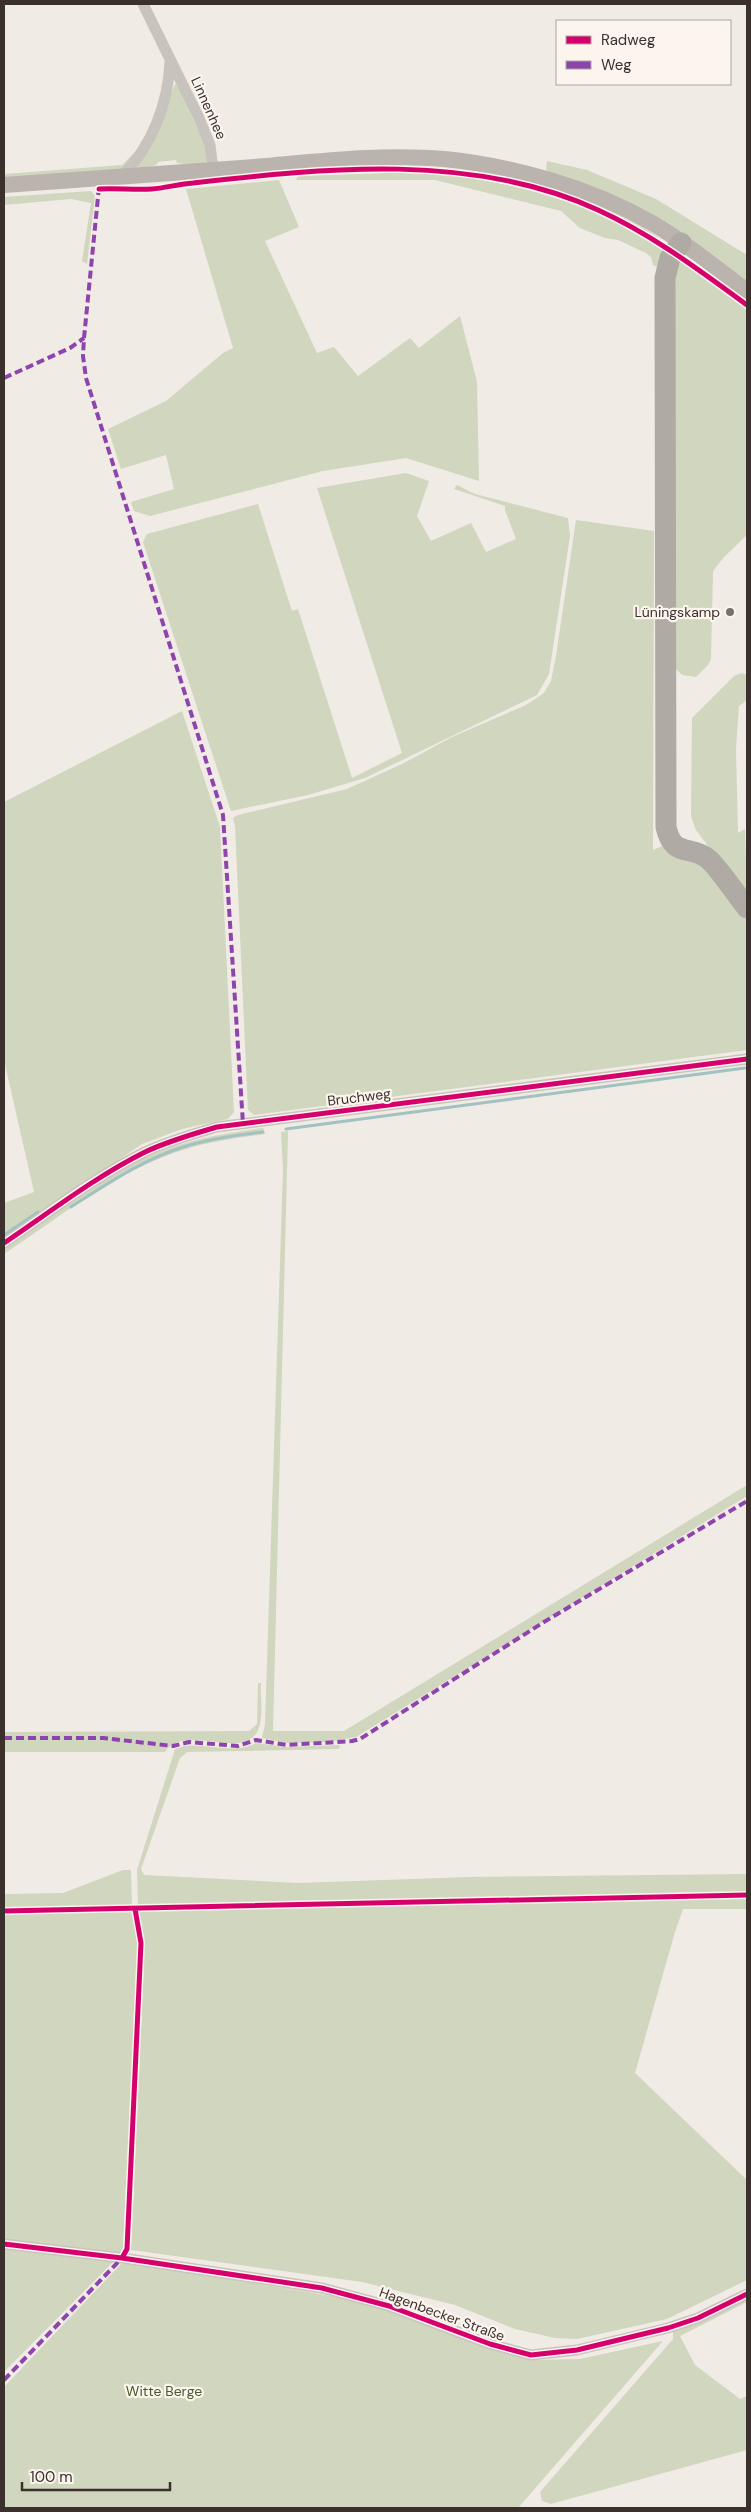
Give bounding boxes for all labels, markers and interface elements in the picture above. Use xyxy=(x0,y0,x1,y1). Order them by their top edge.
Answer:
legend xyxy=(556,20,731,85)
text: Radweg xyxy=(601,30,655,50)
text: Weg xyxy=(601,55,632,75)
street label: Linnenhee xyxy=(187,74,231,142)
place label: Lüningskamp xyxy=(634,603,720,621)
marker: Lüningskamp xyxy=(724,606,736,618)
street label: Bruchweg xyxy=(326,1084,392,1110)
street label: Hagenbecker Straße xyxy=(377,2283,507,2345)
park label: Witte Berge xyxy=(126,2382,202,2400)
scale bar xyxy=(22,2460,170,2492)
text: 100 m xyxy=(30,2467,73,2487)

